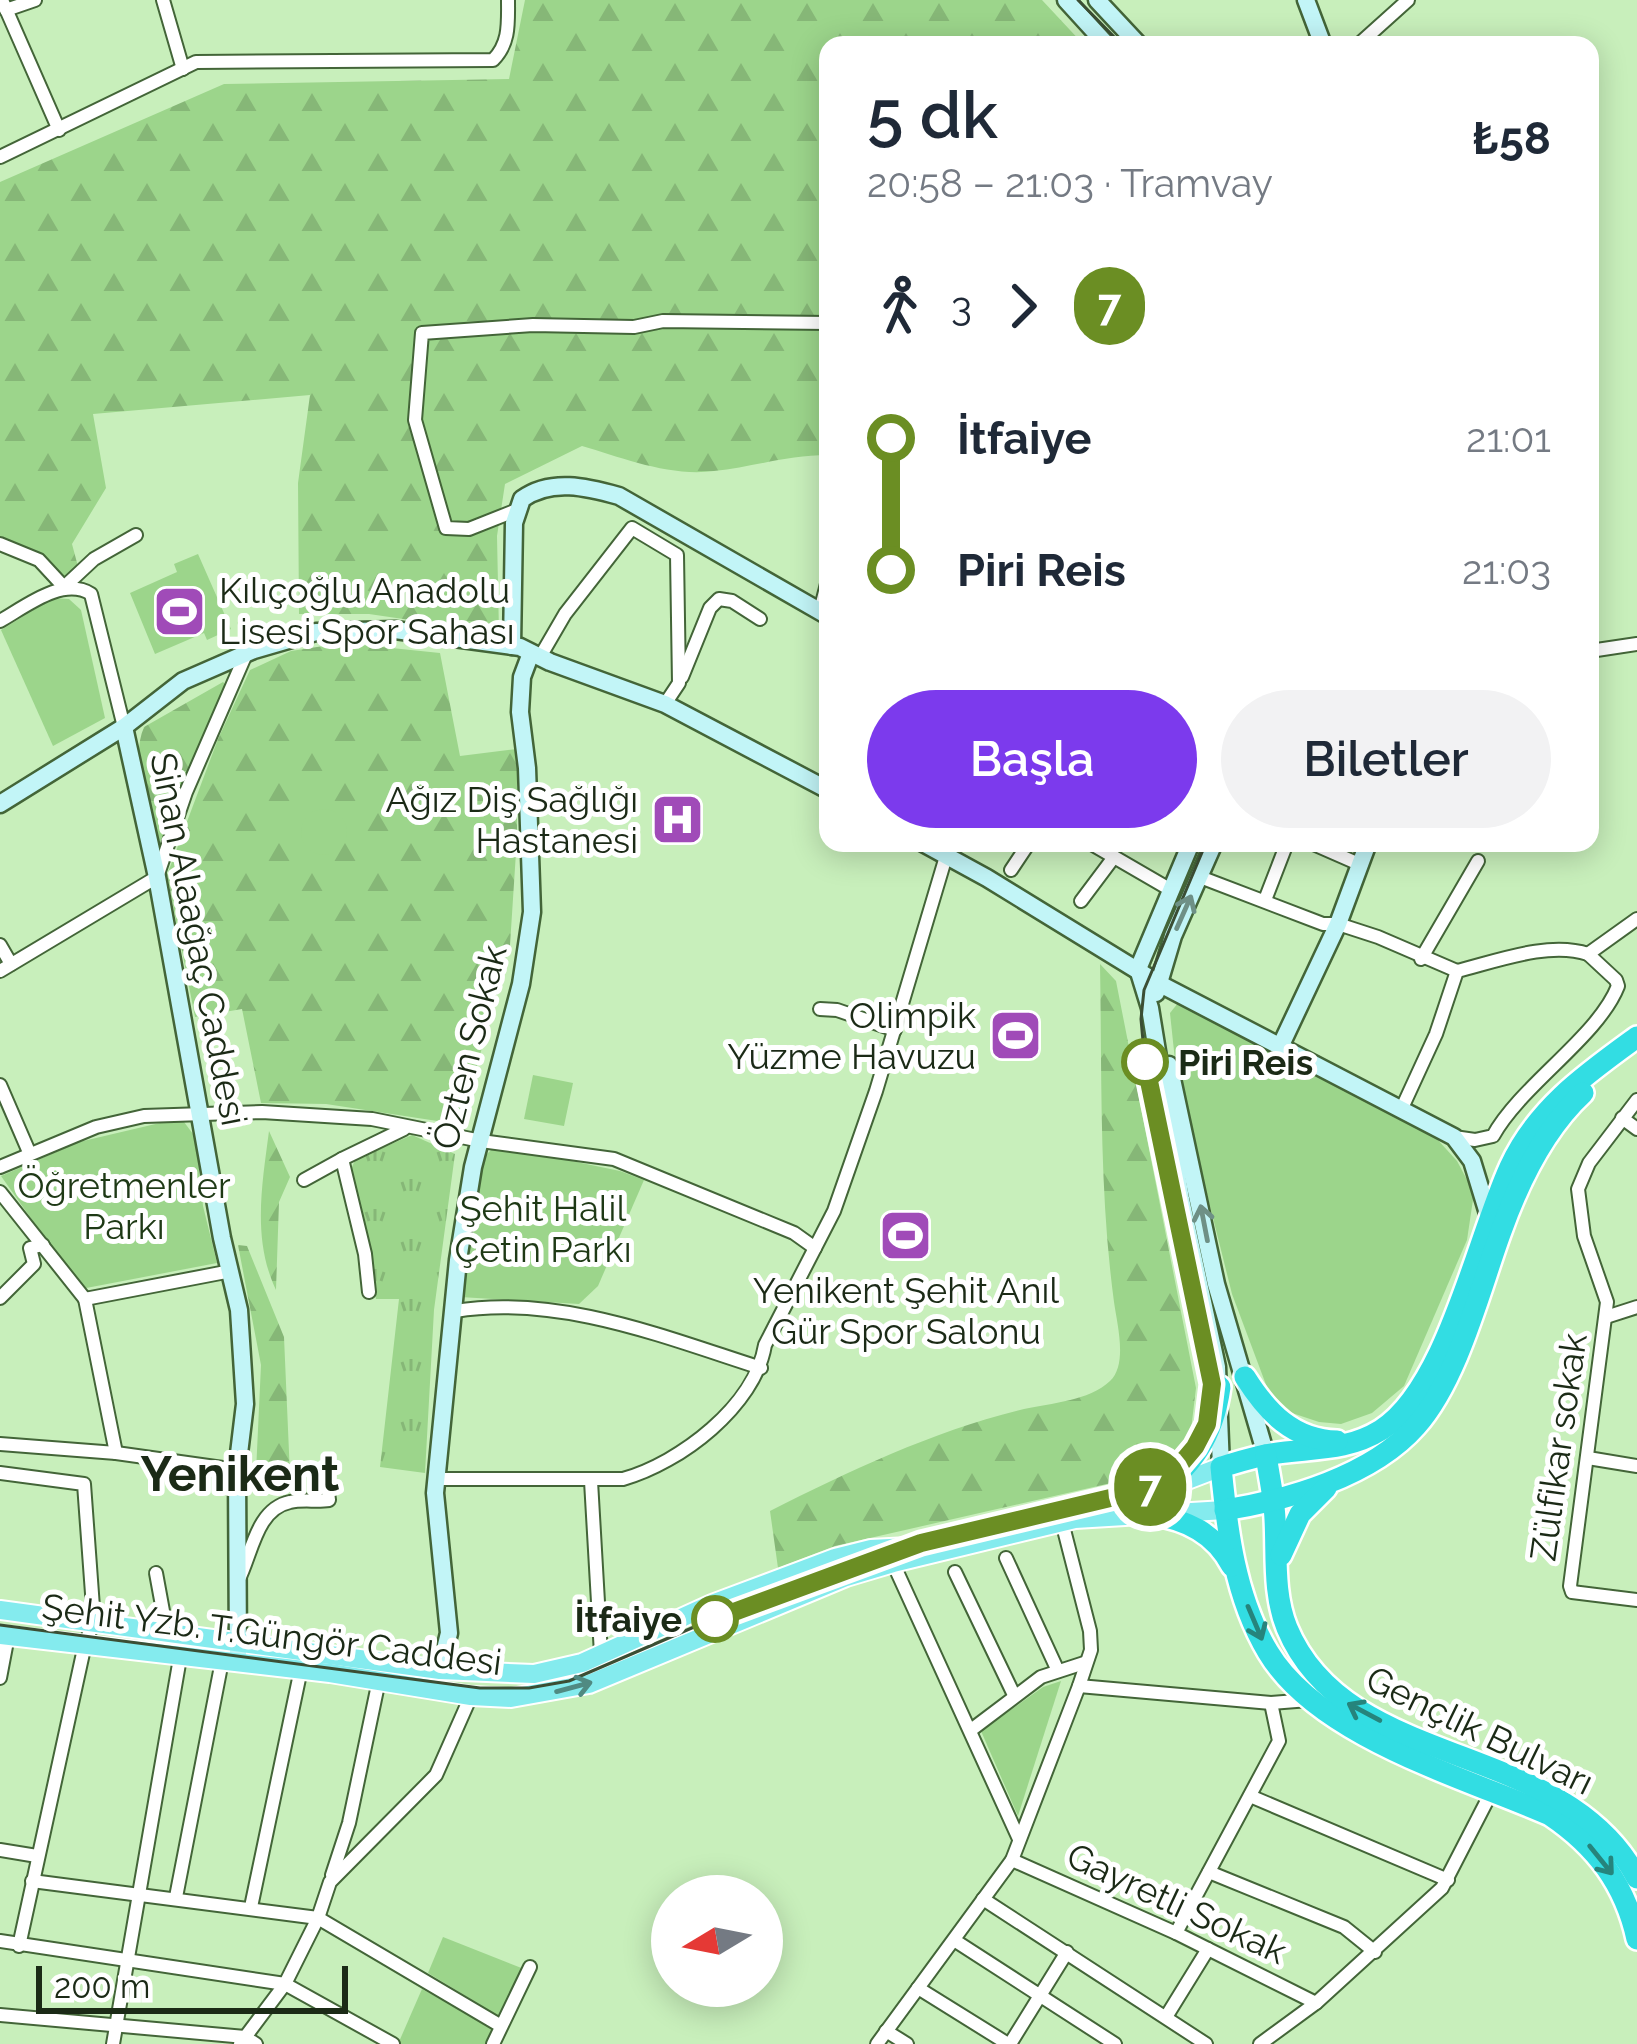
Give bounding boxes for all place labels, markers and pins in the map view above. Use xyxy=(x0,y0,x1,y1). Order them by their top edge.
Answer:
place label: Kılıçoğlu Anadolu Lisesi Spor Sahası xyxy=(219,569,515,652)
sports icon: Kılıçoğlu Anadolu Lisesi Spor Sahası xyxy=(152,583,208,639)
place label: Ağız Diş Sağlığı Hastanesi xyxy=(386,778,638,861)
hospital icon: Ağız Diş Sağlığı Hastanesi xyxy=(649,792,705,848)
place label: Olimpik Yüzme Havuzu xyxy=(727,994,976,1077)
sports icon: Olimpik Yüzme Havuzu xyxy=(987,1008,1043,1064)
marker: Piri Reis xyxy=(1123,1040,1167,1084)
place label: Piri Reis xyxy=(1178,1041,1313,1083)
sports icon: Yenikent Şehit Anıl Gür Spor Salonu xyxy=(878,1207,934,1263)
place label: Yenikent Şehit Anıl Gür Spor Salonu xyxy=(753,1269,1059,1352)
marker: İtfaiye xyxy=(693,1597,737,1641)
place label: İtfaiye xyxy=(574,1598,682,1640)

